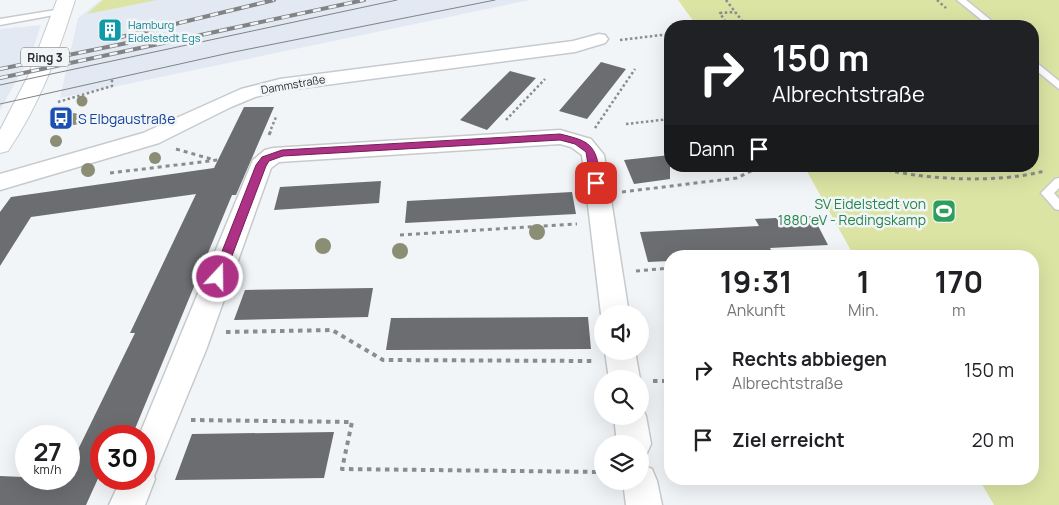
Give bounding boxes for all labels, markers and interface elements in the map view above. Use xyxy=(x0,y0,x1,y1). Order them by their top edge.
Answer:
building icon: Hamburg Eidelstedt Egs xyxy=(97,17,123,43)
place label: Hamburg Eidelstedt Egs xyxy=(128,17,201,45)
text: 150 m xyxy=(772,34,869,82)
icon: right xyxy=(689,40,754,105)
road number: Ring 3 xyxy=(21,48,69,66)
street label: Dammstraße xyxy=(260,71,327,97)
text: Albrechtstraße xyxy=(772,79,925,109)
bus stop icon: S Elbgaustraße xyxy=(48,105,74,131)
place label: S Elbgaustraße xyxy=(78,109,175,128)
icon: arrive xyxy=(745,135,773,163)
text: Dann xyxy=(689,136,735,162)
pin xyxy=(575,162,617,204)
icon: arrive xyxy=(582,169,610,197)
place label: SV Eidelstedt von 1880 eV - Redingskamp xyxy=(778,194,926,229)
sports icon: SV Eidelstedt von 1880 eV - Redingskamp xyxy=(931,198,957,224)
position arrow xyxy=(191,250,243,302)
text: 19:31 xyxy=(720,261,792,302)
text: 1 xyxy=(857,261,870,302)
text: 170 xyxy=(934,261,983,302)
text: Ankunft xyxy=(727,299,785,321)
text: Min. xyxy=(848,299,879,321)
text: m xyxy=(952,299,966,321)
map controls xyxy=(594,305,649,490)
button: sound xyxy=(594,305,649,360)
text: Rechts abbiegen xyxy=(732,346,887,372)
icon: right xyxy=(689,356,717,384)
text: 150 m xyxy=(964,357,1014,383)
button: search xyxy=(594,370,649,425)
text: Albrechtstraße xyxy=(732,372,843,394)
speed limit sign: 30 xyxy=(90,425,155,490)
icon: arrive xyxy=(689,426,717,454)
text: Ziel erreicht xyxy=(732,427,845,453)
text: 20 m xyxy=(972,427,1014,453)
text: 27 xyxy=(33,434,62,469)
button: layers xyxy=(594,435,649,490)
text: km/h xyxy=(34,461,61,478)

